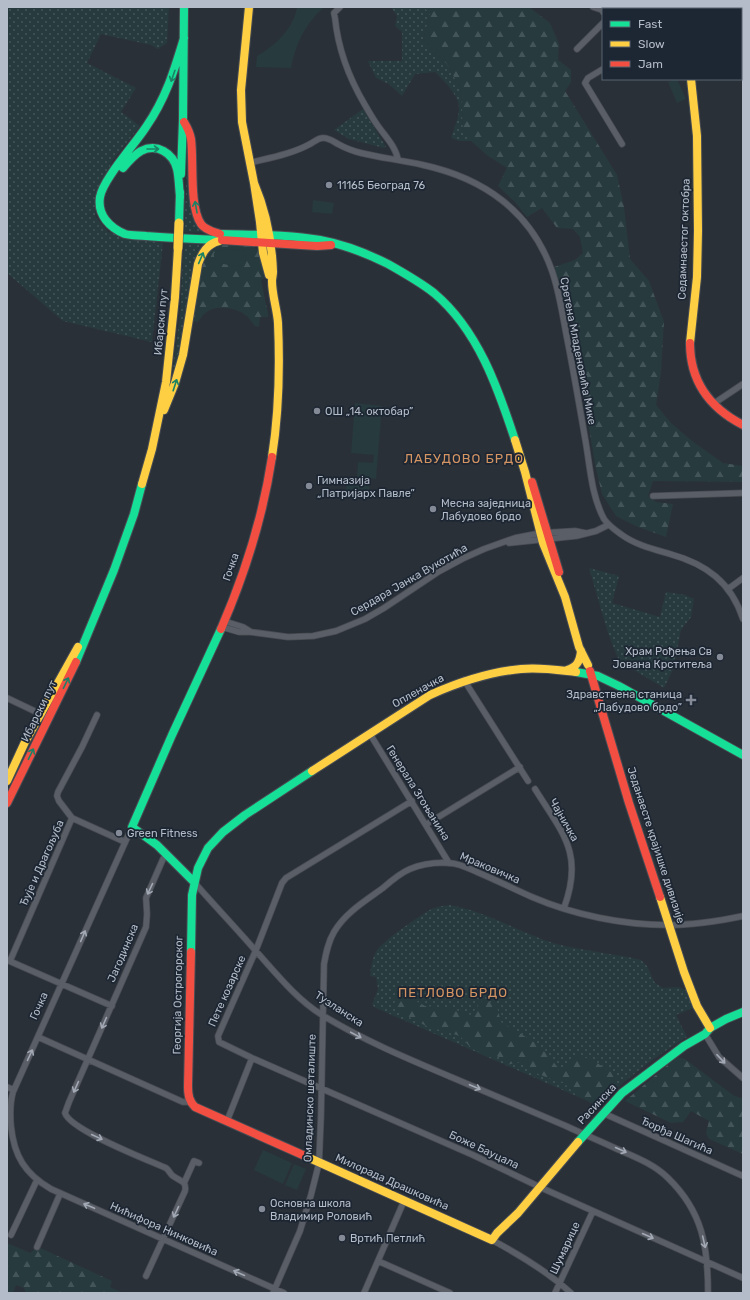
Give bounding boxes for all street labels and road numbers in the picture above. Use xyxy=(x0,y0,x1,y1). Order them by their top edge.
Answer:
street label: Седамнаестог октобра xyxy=(675,178,693,300)
street label: Сретена Младеновића Мике xyxy=(557,276,599,426)
street label: Ибарски пут xyxy=(152,288,170,356)
street label: Сердара Јанка Вукотића xyxy=(348,541,470,619)
street label: Гочка xyxy=(220,551,242,583)
street label: Опленачка xyxy=(390,671,446,711)
street label: Ибарски пут xyxy=(19,678,60,744)
street label: Генерала Згоњанина xyxy=(383,743,453,843)
street label: Једанаесте крајишке дивизије xyxy=(624,765,688,925)
street label: Чајничка xyxy=(546,796,582,844)
street label: Ђује и Драгољуба xyxy=(17,818,67,908)
street label: Мраковичка xyxy=(458,849,522,887)
street label: Јагодинска xyxy=(105,922,141,984)
street label: Георгија Острогорског xyxy=(170,935,186,1054)
street label: Пете козарске xyxy=(205,953,249,1029)
street label: Тузланска xyxy=(312,989,366,1029)
street label: Гочка xyxy=(27,990,51,1022)
street label: Омладинско шеталиште xyxy=(301,1034,319,1162)
street label: Расинска xyxy=(575,1081,619,1127)
street label: Ђорђа Шагића xyxy=(639,1114,715,1158)
street label: Боже Бауцала xyxy=(447,1128,521,1172)
street label: Милорада Драшковића xyxy=(333,1151,451,1213)
street label: Нићифора Нинковића xyxy=(108,1199,220,1259)
street label: Шумарице xyxy=(547,1220,583,1276)

